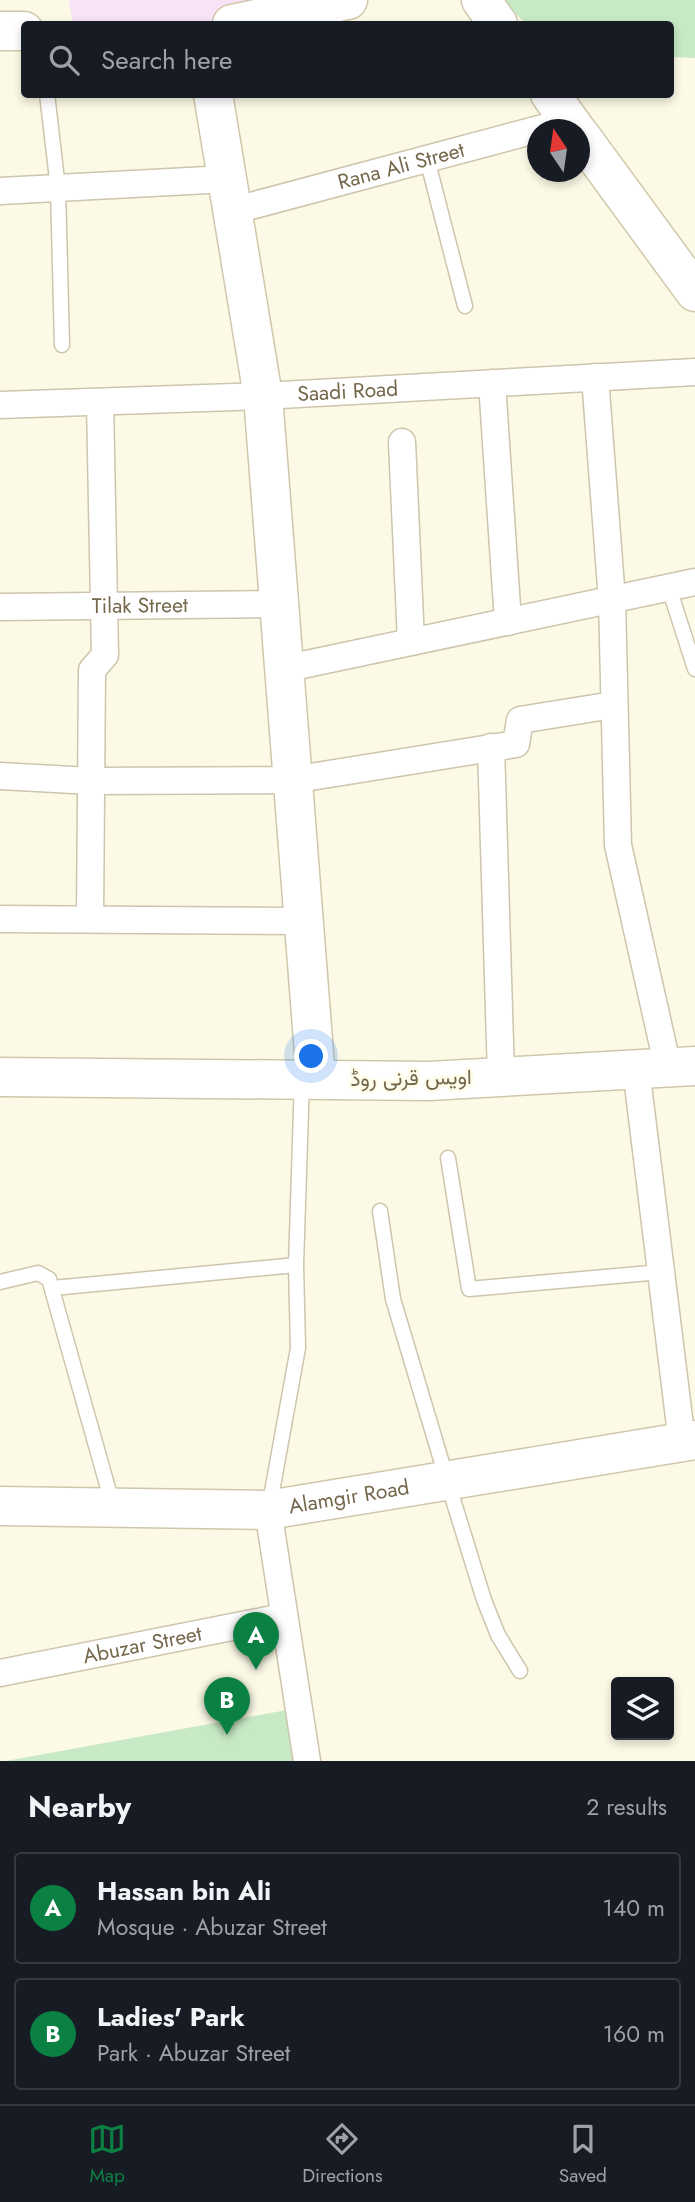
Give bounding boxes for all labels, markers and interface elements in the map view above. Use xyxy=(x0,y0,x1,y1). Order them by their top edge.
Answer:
search box xyxy=(21,21,674,98)
icon: search xyxy=(45,41,83,79)
text: Search here xyxy=(101,41,233,79)
north arrow xyxy=(527,119,590,182)
street label: Rana Ali Street xyxy=(334,135,468,197)
street label: Saadi Road xyxy=(297,374,399,409)
street label: Tilak Street xyxy=(92,590,188,621)
your location xyxy=(294,1039,328,1073)
street label: اویس قرنی روڈ xyxy=(350,1062,472,1094)
street label: Alamgir Road xyxy=(287,1472,411,1521)
pin: A xyxy=(233,1612,279,1670)
street label: Abuzar Street xyxy=(80,1618,204,1671)
pin: B xyxy=(204,1677,250,1735)
map controls xyxy=(611,1677,674,1740)
button: layers xyxy=(611,1677,674,1740)
text: Nearby xyxy=(28,1785,131,1828)
text: 2 results xyxy=(586,1790,667,1824)
text: Hassan bin Ali xyxy=(97,1872,271,1910)
text: A xyxy=(45,1891,61,1925)
text: 140 m xyxy=(603,1891,665,1925)
text: Mosque · Abuzar Street xyxy=(97,1910,327,1944)
text: Ladies' Park xyxy=(97,1998,245,2036)
text: B xyxy=(45,2017,61,2051)
text: 160 m xyxy=(603,2017,665,2051)
text: Park · Abuzar Street xyxy=(97,2036,290,2070)
tab: Map xyxy=(88,2120,126,2189)
tab: Directions xyxy=(302,2120,383,2189)
tab: Saved xyxy=(559,2120,607,2189)

